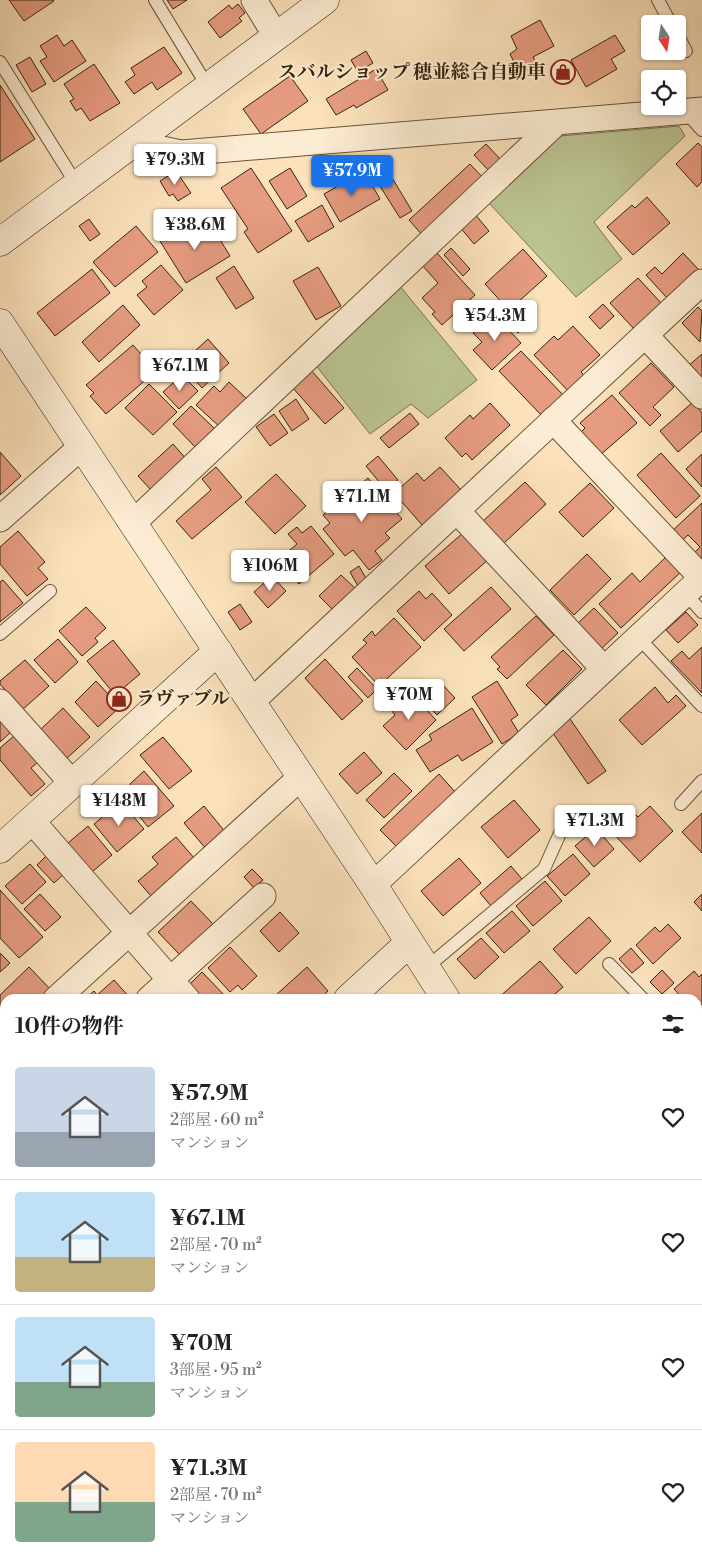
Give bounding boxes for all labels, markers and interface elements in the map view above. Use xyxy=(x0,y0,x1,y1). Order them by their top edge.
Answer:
north arrow xyxy=(641,15,686,60)
map controls xyxy=(641,15,686,115)
shop icon: スバルショップ 穂並総合自動車 xyxy=(550,59,576,85)
place label: スバルショップ 穂並総合自動車 xyxy=(278,60,546,84)
button: locate xyxy=(641,70,686,115)
pin: ¥79.3M xyxy=(134,144,216,186)
text: ¥79.3M xyxy=(145,150,205,170)
pin: ¥57.9M xyxy=(311,154,393,197)
text: ¥57.9M xyxy=(322,161,382,181)
pin: ¥38.6M xyxy=(154,208,236,251)
text: ¥38.6M xyxy=(164,215,226,235)
pin: ¥54.3M xyxy=(454,300,536,342)
text: ¥54.3M xyxy=(464,306,526,326)
pin: ¥67.1M xyxy=(139,350,221,392)
text: ¥67.1M xyxy=(151,356,209,376)
pin: ¥71.1M xyxy=(321,480,403,523)
text: ¥71.1M xyxy=(334,487,390,507)
pin: ¥106M xyxy=(235,550,305,592)
text: ¥106M xyxy=(242,556,298,576)
pin: ¥70M xyxy=(379,678,439,721)
text: ¥70M xyxy=(385,685,433,705)
shop icon: ラヴァブル xyxy=(106,686,132,712)
place label: ラヴァブル xyxy=(136,687,230,711)
pin: ¥148M xyxy=(84,784,154,827)
text: ¥148M xyxy=(92,791,146,811)
pin: ¥71.3M xyxy=(554,804,636,847)
text: ¥71.3M xyxy=(566,811,624,831)
icon: filters xyxy=(659,1010,687,1038)
text: 10件の物件 xyxy=(15,1014,124,1040)
text: ¥57.9M xyxy=(170,1081,248,1107)
icon: home xyxy=(55,1087,115,1147)
icon: heart xyxy=(659,1103,687,1131)
text: 2部屋 · 60 m² xyxy=(170,1110,264,1130)
text: マンション xyxy=(170,1133,249,1153)
text: ¥67.1M xyxy=(170,1206,245,1232)
icon: home xyxy=(55,1212,115,1272)
icon: heart xyxy=(659,1228,687,1256)
text: 2部屋 · 70 m² xyxy=(170,1235,262,1255)
text: マンション xyxy=(170,1258,249,1278)
text: ¥70M xyxy=(170,1331,233,1357)
icon: home xyxy=(55,1337,115,1397)
icon: heart xyxy=(659,1353,687,1381)
text: 3部屋 · 95 m² xyxy=(170,1360,262,1380)
text: マンション xyxy=(170,1383,249,1403)
text: ¥71.3M xyxy=(170,1456,247,1482)
icon: home xyxy=(55,1462,115,1522)
icon: heart xyxy=(659,1478,687,1506)
text: 2部屋 · 70 m² xyxy=(170,1485,262,1505)
text: マンション xyxy=(170,1508,249,1528)

